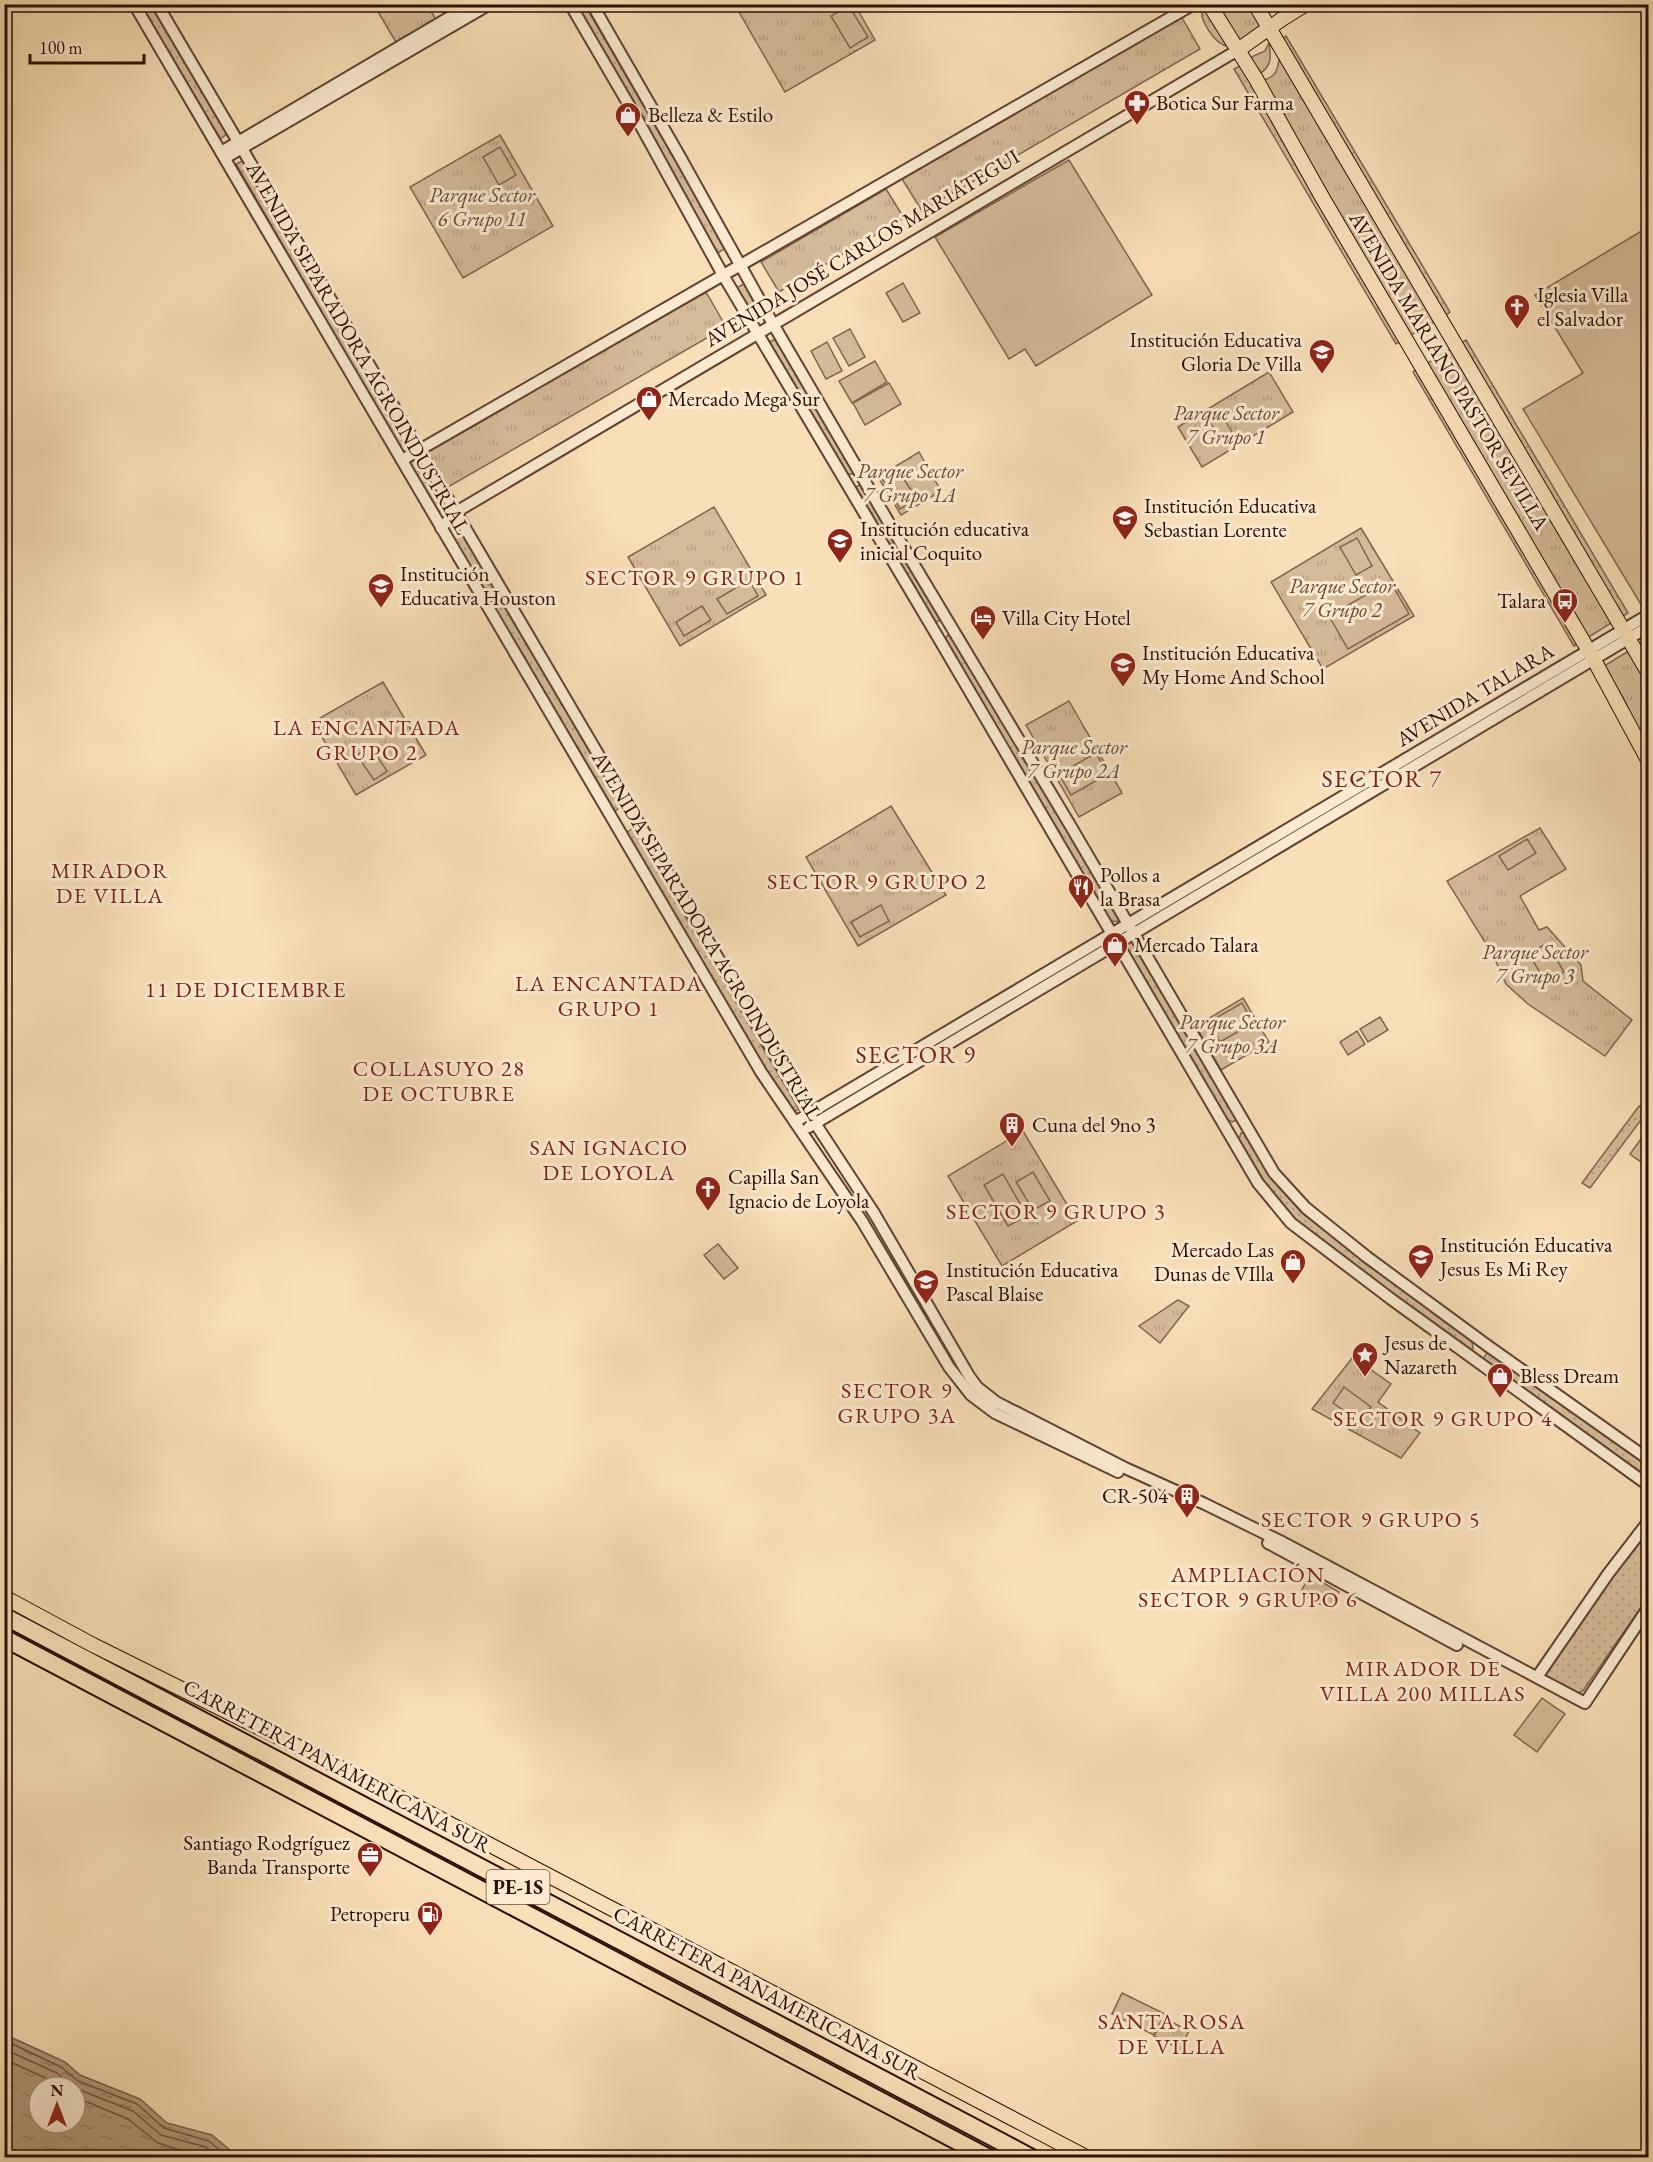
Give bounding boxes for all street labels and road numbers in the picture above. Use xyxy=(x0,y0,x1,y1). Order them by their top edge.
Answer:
street label: AVENIDA JOSÉ CARLOS MARIÁTEGUI xyxy=(698,143,1024,353)
street label: AVENIDA SEPARADORA AGROINDUSTRIAL xyxy=(240,156,477,540)
street label: AVENIDA MARIANO PASTOR SEVILLA xyxy=(1343,206,1556,535)
street label: AVENIDA TALARA xyxy=(1390,637,1559,753)
street label: AVENIDA SEPARADORA AGROINDUSTRIAL xyxy=(586,745,829,1126)
street label: CARRETERA PANAMERICANA SUR xyxy=(179,1673,497,1859)
road number: PE-1S xyxy=(486,1870,550,1904)
street label: CARRETERA PANAMERICANA SUR xyxy=(609,1900,927,2086)

